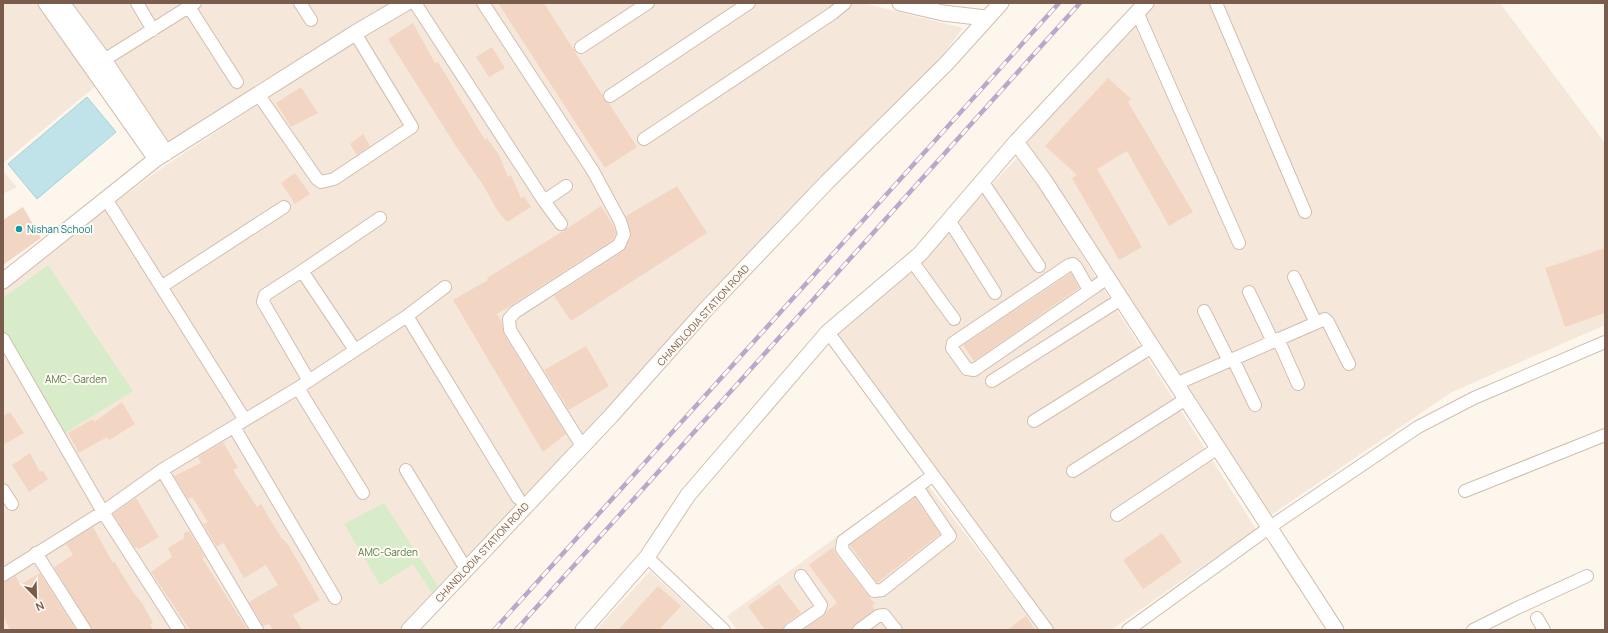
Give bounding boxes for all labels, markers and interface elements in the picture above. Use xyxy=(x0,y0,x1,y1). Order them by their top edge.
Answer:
place label: Nishan School xyxy=(27,222,93,236)
marker: Nishan School xyxy=(14,224,24,234)
street label: CHANDLODIA STATION ROAD xyxy=(654,261,753,369)
park label: AMC- Garden xyxy=(45,372,107,386)
street label: CHANDLODIA STATION ROAD xyxy=(432,499,532,605)
park label: AMC-Garden xyxy=(358,545,418,559)
north arrow xyxy=(16,577,56,617)
text: N xyxy=(33,598,47,615)

